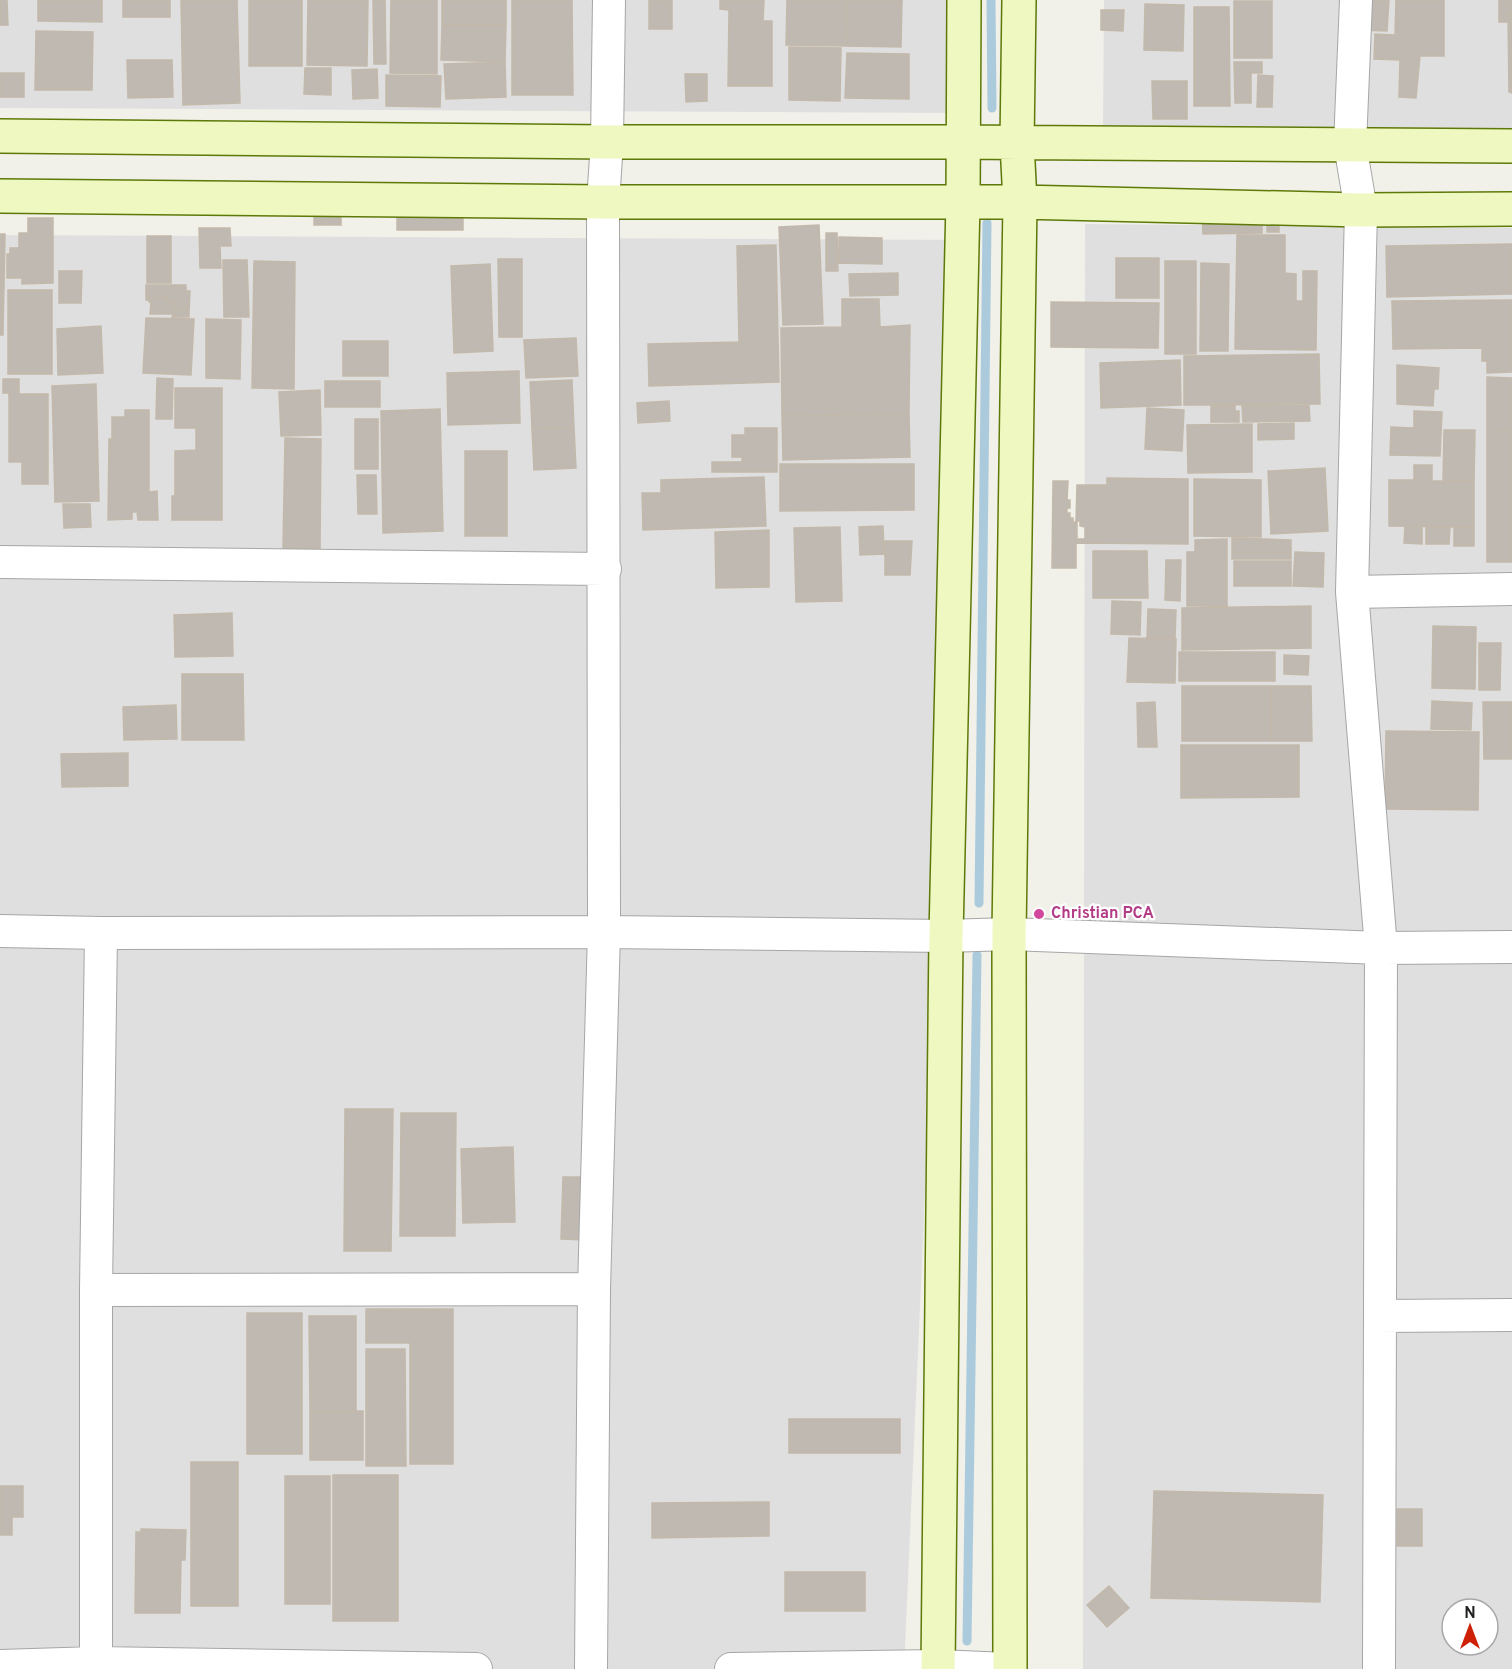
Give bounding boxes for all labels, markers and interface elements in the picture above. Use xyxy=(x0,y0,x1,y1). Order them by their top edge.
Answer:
place label: Christian PCA xyxy=(1051,904,1154,924)
marker: Christian PCA xyxy=(1032,907,1046,921)
north arrow xyxy=(1440,1597,1500,1657)
text: N xyxy=(1464,1604,1476,1624)

